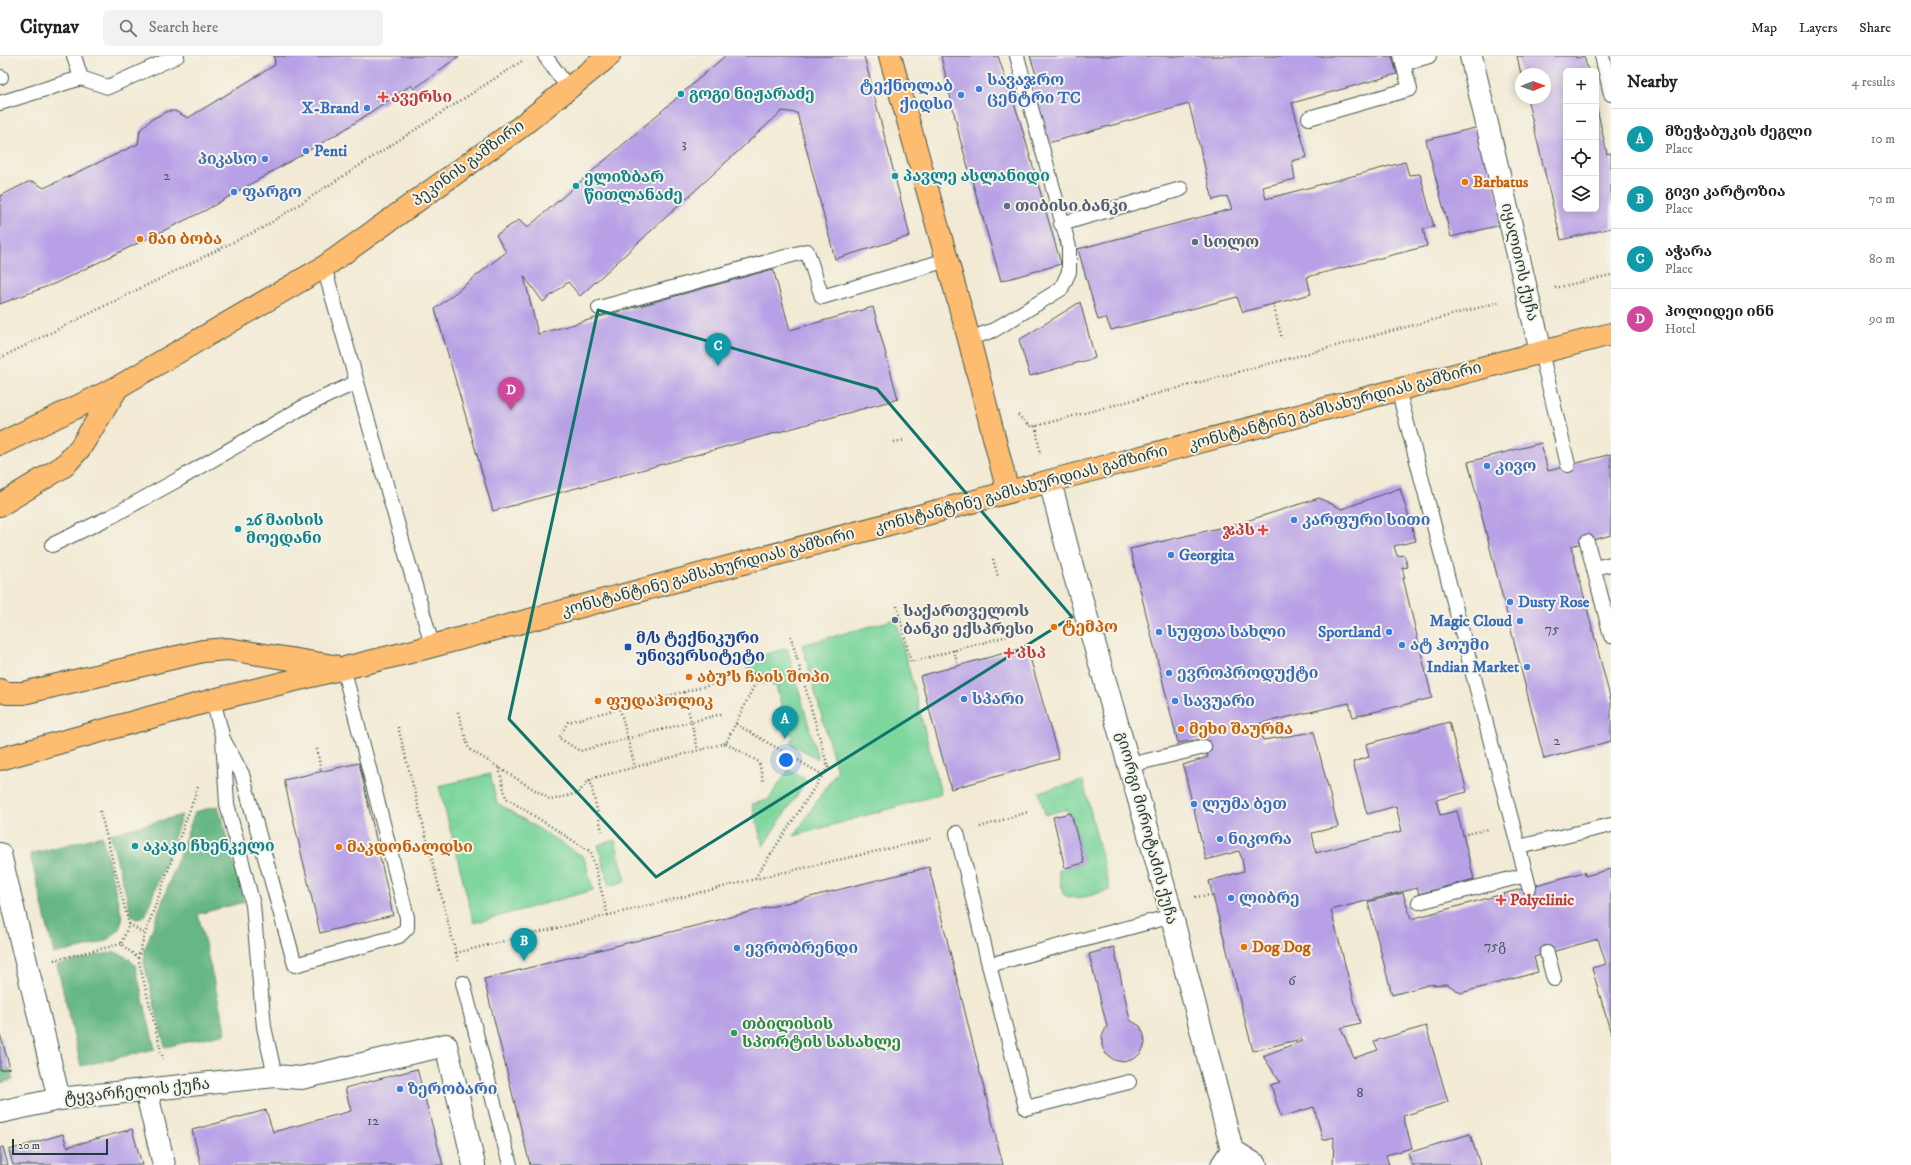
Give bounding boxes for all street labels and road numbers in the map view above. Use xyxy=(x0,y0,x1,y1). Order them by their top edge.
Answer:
street label: პეკინის გამზირი xyxy=(408,115,528,211)
street label: იყალთოს ქუჩა xyxy=(1497,201,1543,323)
street label: კონსტანტინე გამსახურდიას გამზირი xyxy=(1186,357,1484,455)
street label: კონსტანტინე გამსახურდიას გამზირი xyxy=(872,440,1170,538)
street label: კონსტანტინე გამსახურდიას გამზირი xyxy=(559,523,857,621)
street label: გიორგი მიროტაძის ქუჩა xyxy=(1112,729,1182,927)
street label: ტყვარჩელის ქუჩა xyxy=(63,1073,211,1109)

